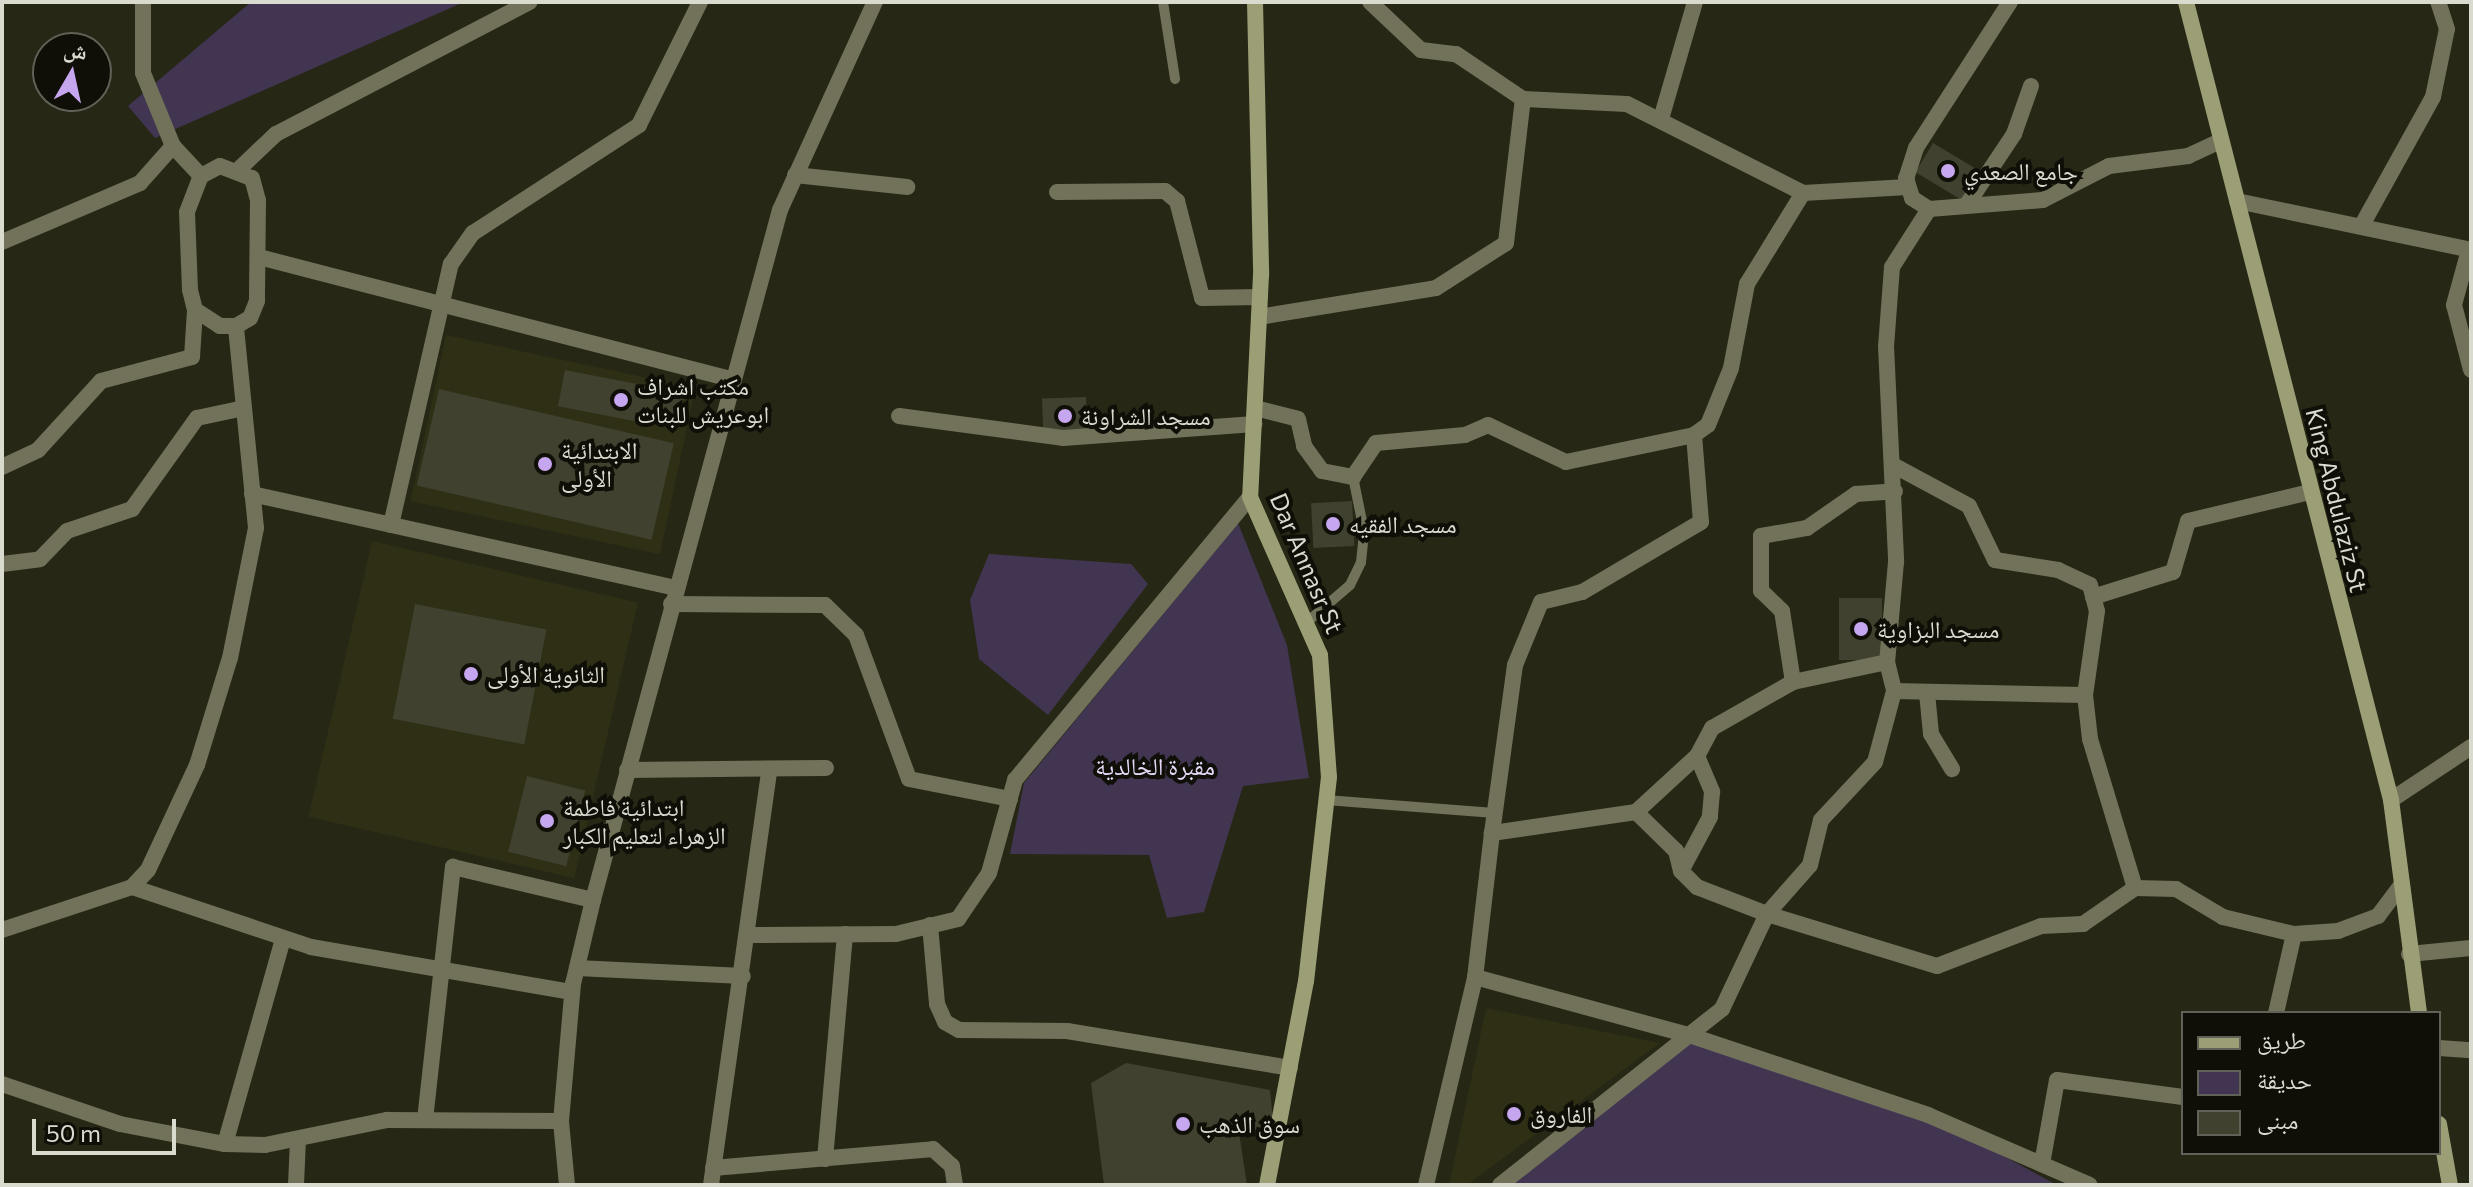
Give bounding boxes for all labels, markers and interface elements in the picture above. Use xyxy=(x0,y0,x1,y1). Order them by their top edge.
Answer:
north arrow xyxy=(32,32,112,112)
text: ش xyxy=(62,35,89,65)
place label: جامع الصعدي xyxy=(1964,157,2078,185)
marker: جامع الصعدي xyxy=(1939,162,1957,180)
place label: مكتب اشراف ابوعريش للبنات xyxy=(637,372,769,428)
marker: مكتب اشراف ابوعريش للبنات xyxy=(612,391,630,409)
place label: مسجد الشراونة xyxy=(1081,402,1211,430)
street label: King Abdulaziz St xyxy=(2300,405,2374,595)
marker: مسجد الشراونة xyxy=(1056,407,1074,425)
place label: الابتدائية الأولى xyxy=(561,436,638,492)
marker: الابتدائية الأولى xyxy=(536,455,554,473)
street label: Dar Annasr St xyxy=(1264,488,1350,638)
place label: مسجد الفقيه xyxy=(1349,510,1457,538)
marker: مسجد الفقيه xyxy=(1324,515,1342,533)
place label: مسجد البزاوية xyxy=(1877,615,1999,643)
marker: مسجد البزاوية xyxy=(1852,620,1870,638)
place label: الثانوية الأولى xyxy=(487,660,605,688)
marker: الثانوية الأولى xyxy=(462,665,480,683)
park label: مقبرة الخالدية xyxy=(1095,752,1215,780)
place label: ابتدائية فاطمة الزهراء لتعليم الكبار xyxy=(563,793,726,849)
marker: ابتدائية فاطمة الزهراء لتعليم الكبار xyxy=(538,812,556,830)
legend xyxy=(2181,1011,2441,1155)
text: طريق xyxy=(2257,1025,2306,1054)
text: حديقة xyxy=(2257,1065,2312,1094)
place label: الفاروق xyxy=(1530,1100,1592,1128)
scale bar xyxy=(36,1103,180,1153)
marker: الفاروق xyxy=(1505,1105,1523,1123)
text: مبنى xyxy=(2257,1105,2298,1134)
place label: سوق الذهب xyxy=(1199,1110,1300,1138)
marker: سوق الذهب xyxy=(1174,1115,1192,1133)
text: 50 m xyxy=(46,1118,101,1147)

